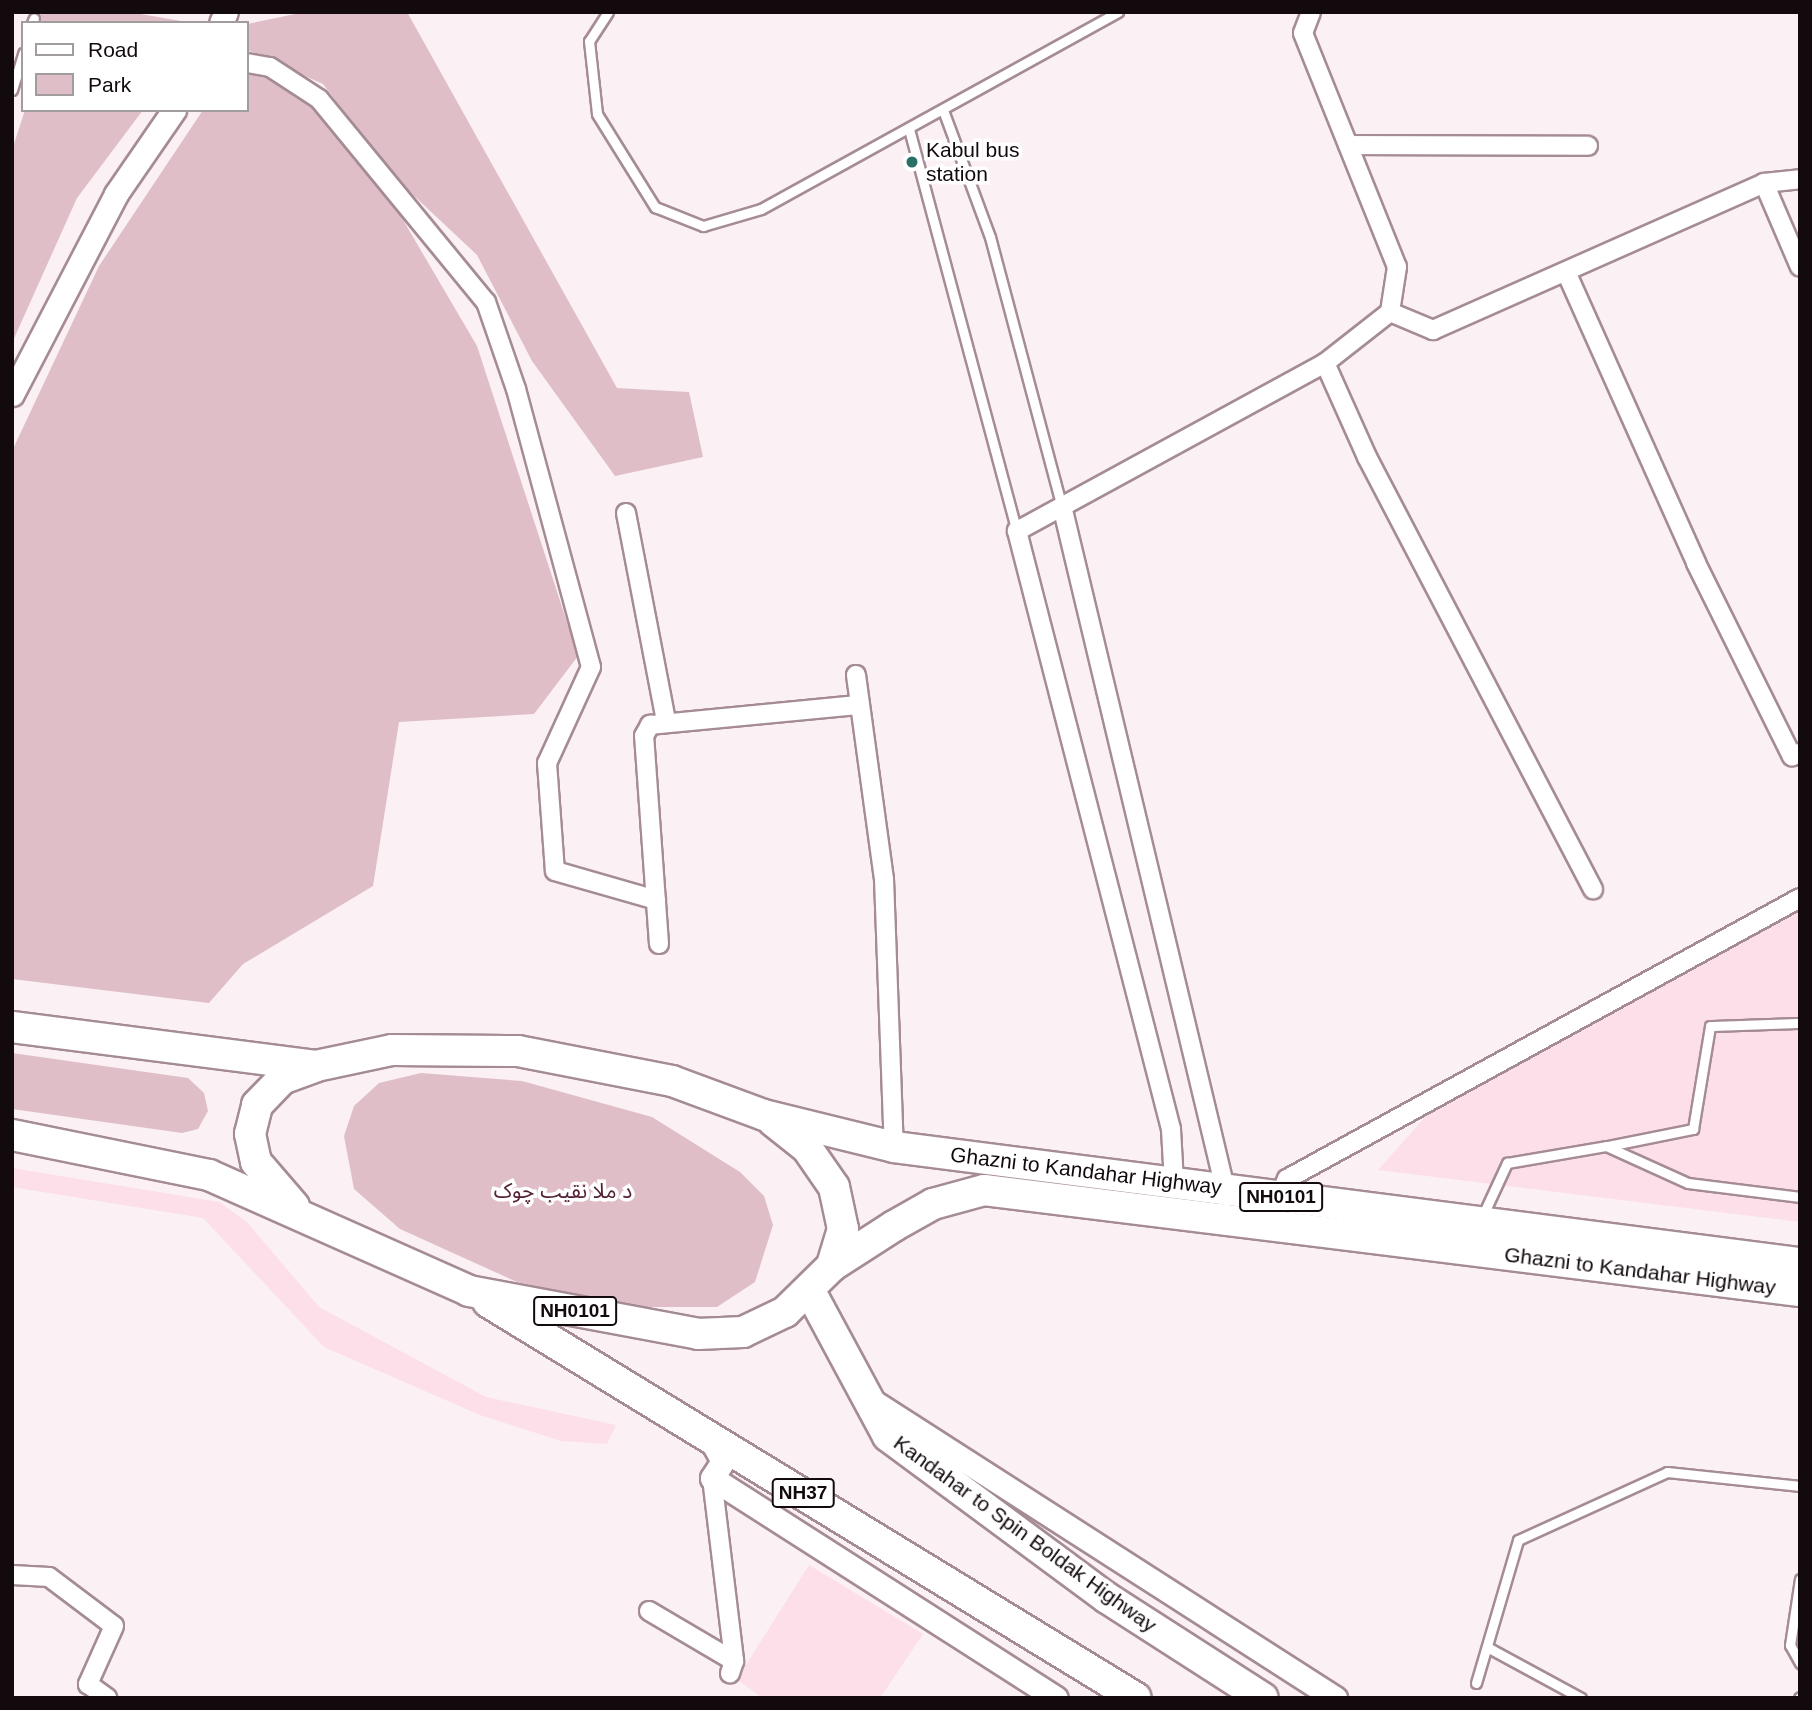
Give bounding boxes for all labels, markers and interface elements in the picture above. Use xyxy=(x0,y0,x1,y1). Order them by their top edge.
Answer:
legend xyxy=(21,21,248,112)
text: Road xyxy=(88,38,138,61)
text: Park xyxy=(88,73,131,96)
place label: Kabul bus station xyxy=(926,137,1019,187)
marker: Kabul bus station xyxy=(904,154,920,170)
street label: Ghazni to Kandahar Highway xyxy=(949,1142,1223,1200)
park label: د ملا نقيب چوک xyxy=(494,1178,632,1204)
road number: NH0101 xyxy=(1239,1182,1323,1212)
street label: Ghazni to Kandahar Highway xyxy=(1503,1242,1777,1300)
road number: NH0101 xyxy=(533,1296,617,1326)
street label: Kandahar to Spin Boldak Highway xyxy=(889,1430,1161,1638)
road number: NH37 xyxy=(772,1478,834,1508)

